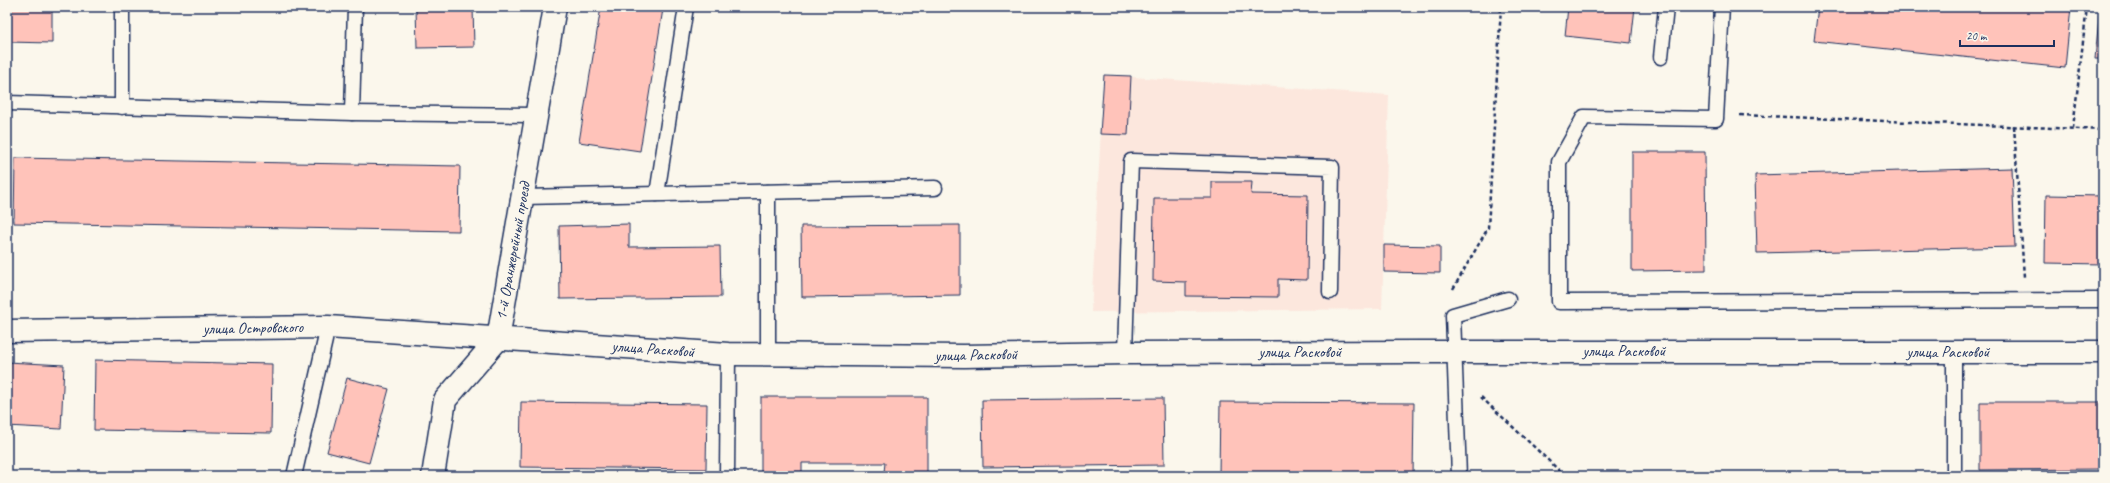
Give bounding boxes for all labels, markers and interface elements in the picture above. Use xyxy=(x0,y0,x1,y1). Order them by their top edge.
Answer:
scale bar xyxy=(1960,22,2054,48)
text: 20 m xyxy=(1966,28,1988,44)
street label: 1-й Оранжерейный проезд xyxy=(491,179,535,322)
street label: улица Островского xyxy=(202,317,305,339)
street label: улица Расковой xyxy=(610,336,696,362)
street label: улица Расковой xyxy=(1582,341,1667,361)
street label: улица Расковой xyxy=(1258,342,1343,362)
street label: улица Расковой xyxy=(1906,342,1991,362)
street label: улица Расковой xyxy=(933,344,1019,366)

